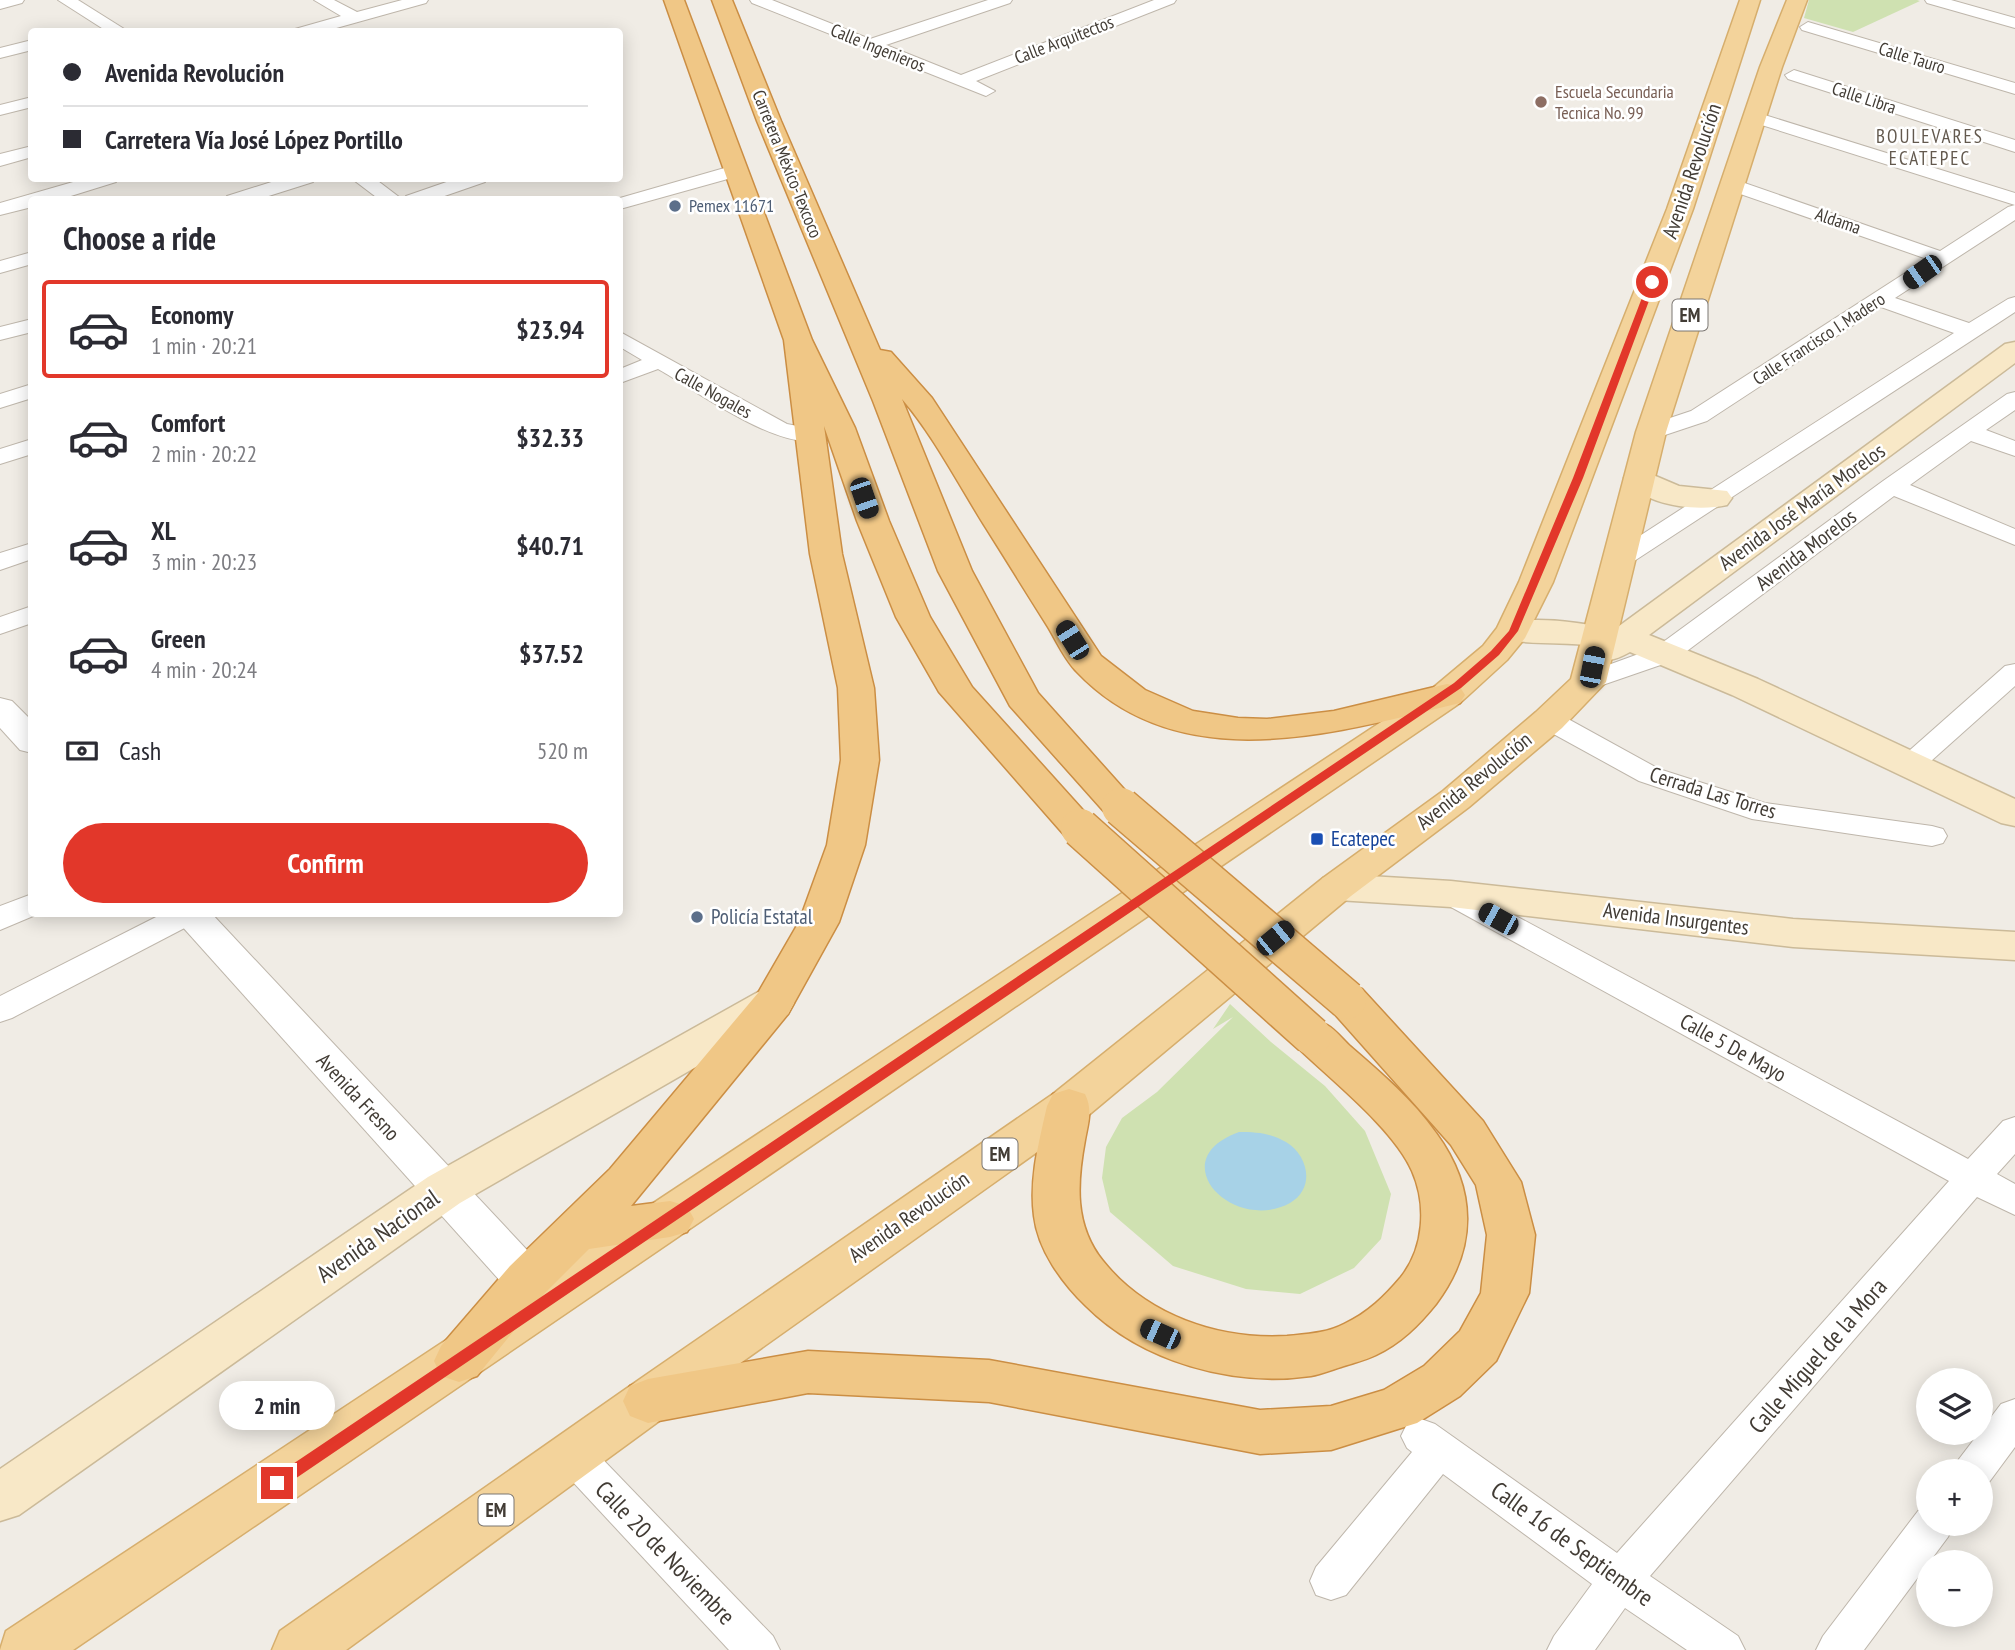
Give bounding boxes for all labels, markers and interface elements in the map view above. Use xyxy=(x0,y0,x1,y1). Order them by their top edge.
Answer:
street label: Calle Arquitectos xyxy=(1011,10,1117,69)
street label: Calle Ingenieros xyxy=(827,18,929,77)
street label: Calle Tauro xyxy=(1876,36,1949,79)
text: Avenida Revolución xyxy=(105,56,284,89)
street label: Calle Libra xyxy=(1829,76,1899,119)
place label: Escuela Secundaria Tecnica No. 99 xyxy=(1555,80,1674,124)
street label: Carretera México-Texcoco xyxy=(747,86,828,241)
marker: Escuela Secundaria Tecnica No. 99 xyxy=(1533,94,1549,110)
street label: Avenida Revolución xyxy=(1656,100,1727,242)
text: Carretera Vía José López Portillo xyxy=(105,123,403,156)
district label: BOULEVARES ECATEPEC xyxy=(1876,124,1984,170)
place label: Pemex 11671 xyxy=(689,194,774,217)
marker: Pemex 11671 xyxy=(667,198,683,214)
street label: Aldama xyxy=(1812,202,1864,239)
text: Choose a ride xyxy=(63,217,216,259)
car xyxy=(1899,251,1946,293)
route start xyxy=(1636,266,1668,298)
street label: Calle Francisco I. Madero xyxy=(1748,287,1889,390)
icon: car xyxy=(67,298,130,361)
text: Economy xyxy=(151,298,233,331)
road number: EM xyxy=(1672,300,1708,330)
text: $23.94 xyxy=(516,313,584,346)
text: 1 min · 20:21 xyxy=(151,331,257,360)
street label: Calle Nogales xyxy=(670,362,756,423)
icon: car xyxy=(67,406,130,469)
text: Comfort xyxy=(151,406,225,439)
text: $32.33 xyxy=(516,421,584,454)
street label: Avenida José María Morelos xyxy=(1713,437,1890,576)
text: 2 min · 20:22 xyxy=(151,439,257,468)
car xyxy=(848,475,881,521)
street label: Avenida Morelos xyxy=(1750,503,1862,596)
icon: car xyxy=(67,514,130,577)
text: XL xyxy=(151,514,176,547)
text: $40.71 xyxy=(516,529,584,562)
text: 3 min · 20:23 xyxy=(151,547,257,576)
car xyxy=(1052,617,1093,663)
icon: car xyxy=(67,622,130,685)
text: Green xyxy=(151,622,206,655)
text: $37.52 xyxy=(519,637,584,670)
car xyxy=(1578,644,1607,690)
text: 4 min · 20:24 xyxy=(151,655,257,684)
street label: Avenida Revolución xyxy=(1410,726,1537,835)
icon: cash xyxy=(63,732,101,770)
text: Cash xyxy=(119,734,161,767)
text: 520 m xyxy=(537,736,588,765)
street label: Cerrada Las Torres xyxy=(1647,760,1780,825)
button: Confirm xyxy=(63,823,588,903)
place label: Ecatepec xyxy=(1331,825,1396,852)
marker: Ecatepec xyxy=(1309,831,1325,847)
street label: Avenida Insurgentes xyxy=(1602,896,1750,941)
car xyxy=(1475,900,1522,938)
place label: Policía Estatal xyxy=(711,903,813,930)
marker: Policía Estatal xyxy=(689,909,705,925)
car xyxy=(1253,917,1298,959)
street label: Calle 5 De Mayo xyxy=(1675,1007,1791,1088)
street label: Avenida Fresno xyxy=(311,1047,406,1146)
road number: EM xyxy=(982,1138,1018,1170)
street label: Avenida Revolución xyxy=(843,1165,974,1268)
street label: Avenida Nacional xyxy=(310,1182,446,1289)
street label: Calle Miguel de la Mora xyxy=(1742,1272,1894,1440)
car xyxy=(1137,1316,1184,1352)
map controls xyxy=(1916,1368,1993,1627)
button: layers xyxy=(1916,1368,1993,1445)
callout: 2 min xyxy=(219,1382,335,1430)
text: 2 min xyxy=(254,1391,300,1420)
button: + xyxy=(1916,1459,1993,1536)
route end xyxy=(261,1467,293,1499)
street label: Calle 20 de Noviembre xyxy=(589,1474,742,1631)
street label: Calle 16 de Septiembre xyxy=(1485,1474,1660,1613)
road number: EM xyxy=(478,1494,514,1526)
button: − xyxy=(1916,1550,1993,1627)

